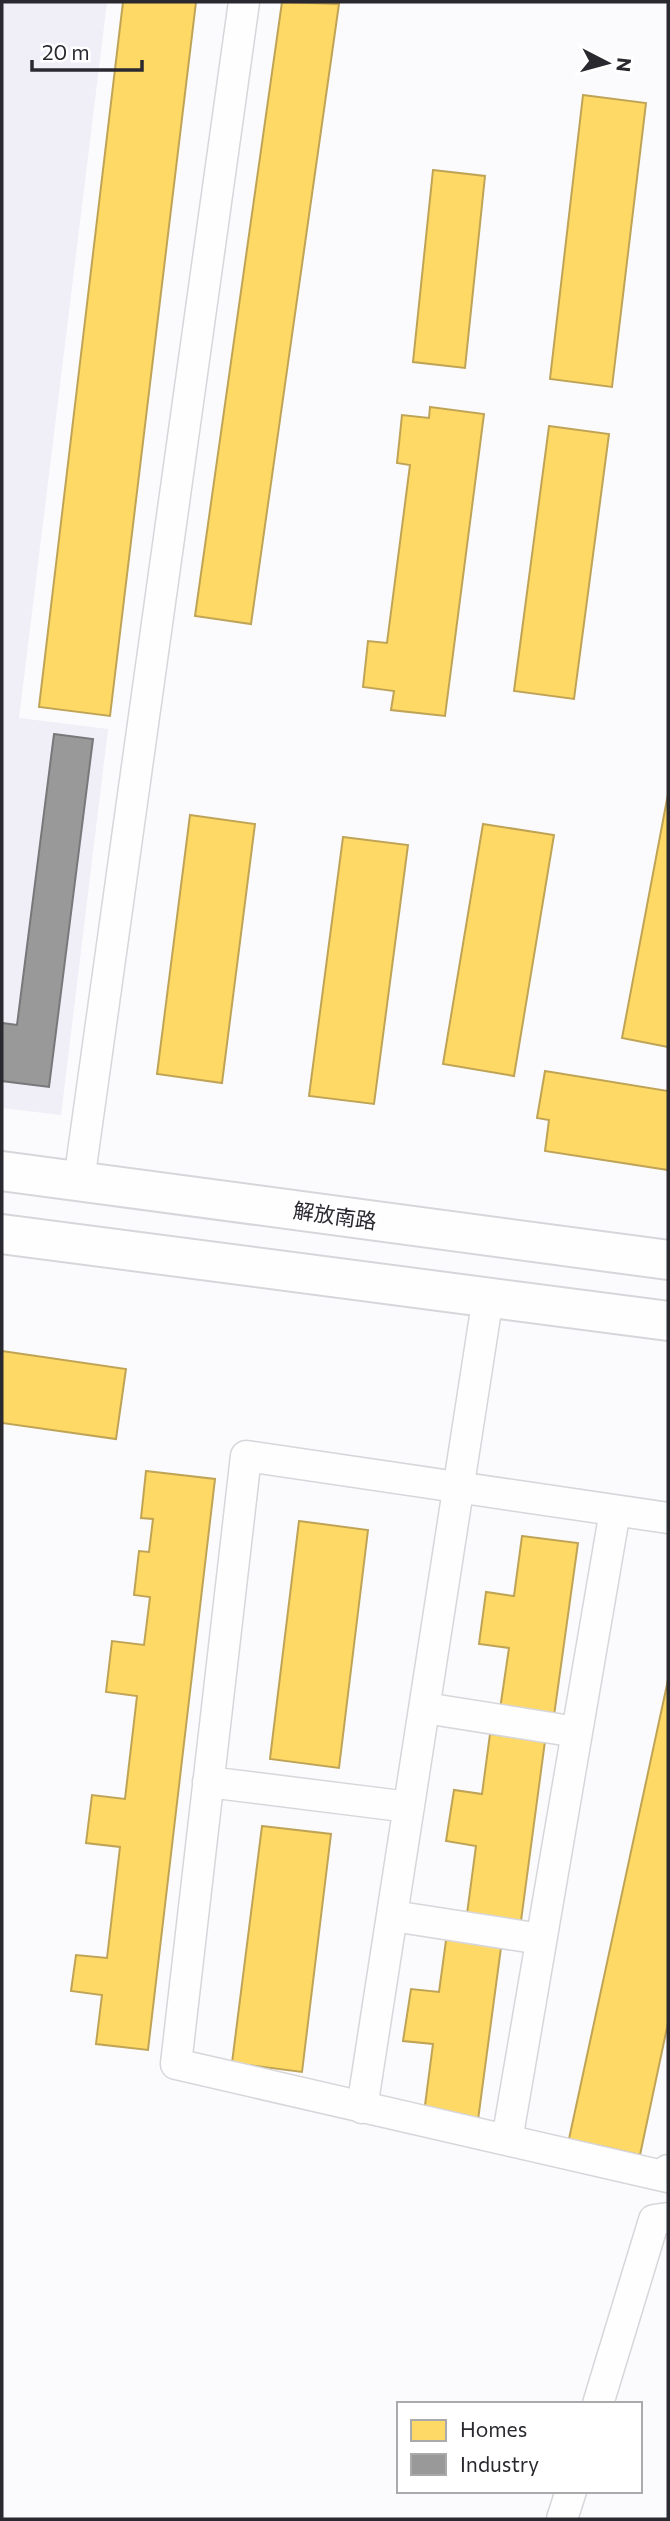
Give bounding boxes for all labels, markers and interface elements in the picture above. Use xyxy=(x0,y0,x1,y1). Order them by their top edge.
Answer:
scale bar xyxy=(32,28,142,72)
north arrow xyxy=(572,28,642,98)
text: 20 m xyxy=(42,39,90,64)
text: N xyxy=(612,57,637,73)
street label: 解放南路 xyxy=(292,1197,378,1233)
legend xyxy=(397,2402,642,2493)
text: Homes xyxy=(460,2416,527,2441)
text: Industry xyxy=(460,2451,539,2476)

